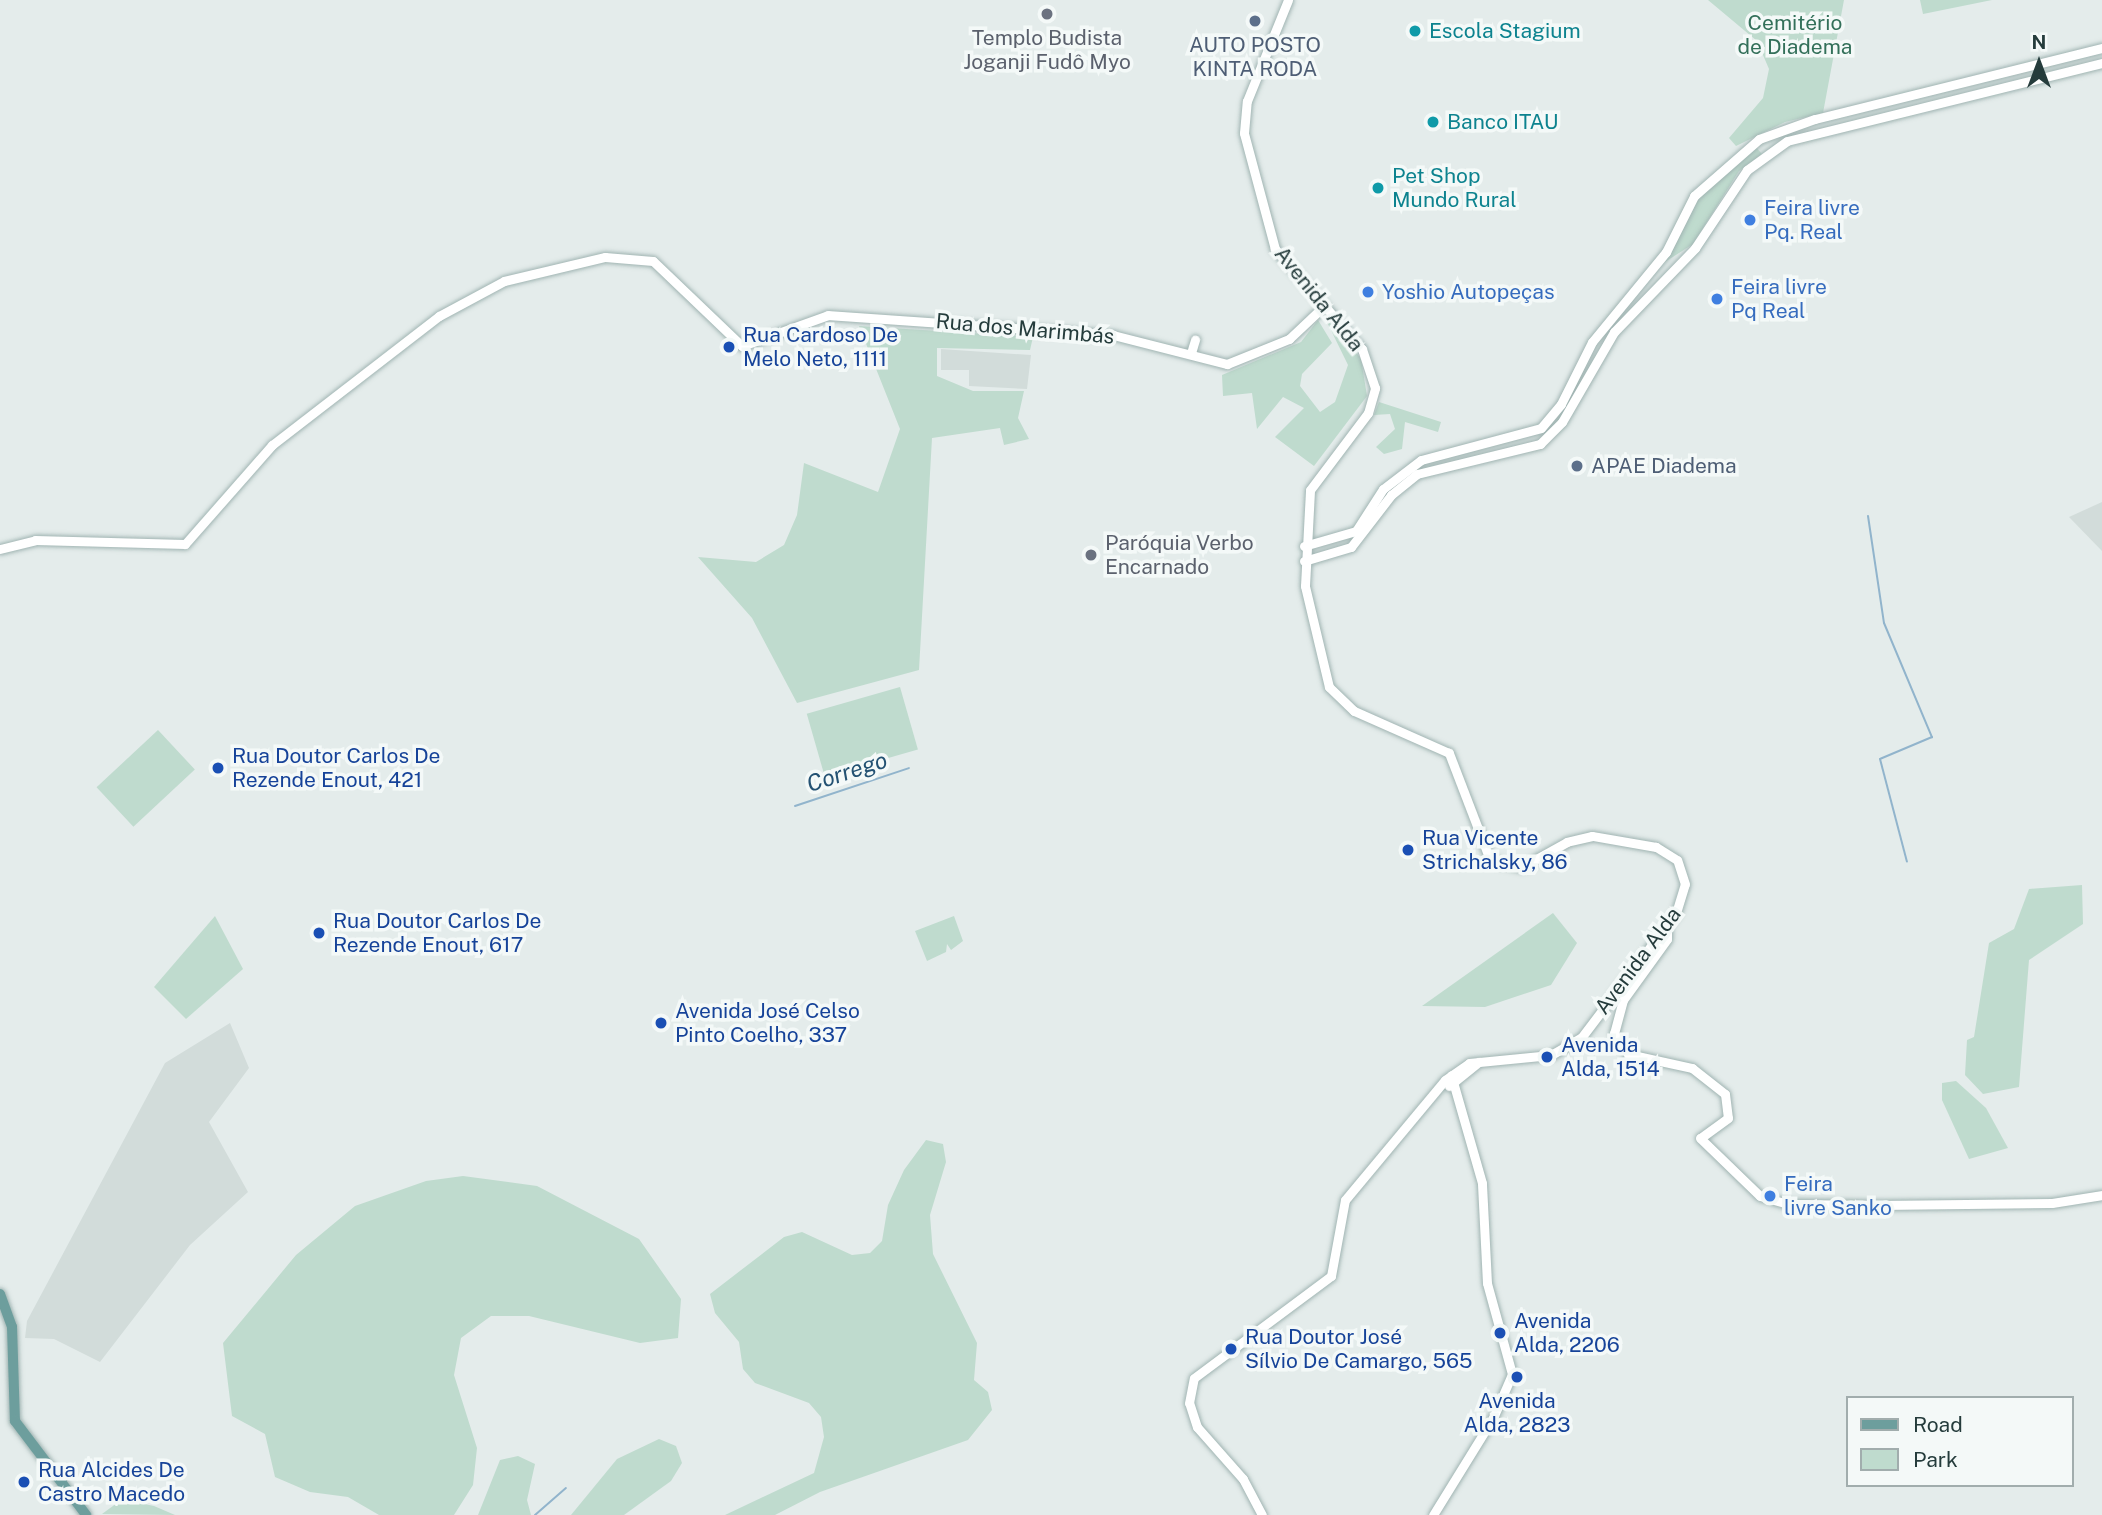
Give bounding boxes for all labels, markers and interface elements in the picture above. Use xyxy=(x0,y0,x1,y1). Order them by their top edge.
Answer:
marker: Templo Budista Joganji Fudô Myo xyxy=(1039,6,1055,22)
park label: Cemitério de Diadema xyxy=(1737,10,1853,60)
marker: AUTO POSTO KINTA RODA xyxy=(1247,13,1263,29)
place label: Escola Stagium xyxy=(1429,18,1581,44)
marker: Escola Stagium xyxy=(1407,23,1423,39)
place label: Templo Budista Joganji Fudô Myo xyxy=(963,25,1131,75)
north arrow xyxy=(2004,28,2074,98)
text: N xyxy=(2032,31,2046,53)
place label: AUTO POSTO KINTA RODA xyxy=(1189,32,1321,82)
place label: Banco ITAU xyxy=(1447,109,1559,135)
marker: Banco ITAU xyxy=(1425,114,1441,130)
place label: Pet Shop Mundo Rural xyxy=(1392,163,1517,213)
marker: Pet Shop Mundo Rural xyxy=(1370,180,1386,196)
place label: Feira livre Pq. Real xyxy=(1764,195,1860,245)
marker: Feira livre Pq. Real xyxy=(1742,212,1758,228)
street label: Avenida Alda xyxy=(1269,242,1369,356)
place label: Feira livre Pq Real xyxy=(1731,274,1827,324)
place label: Yoshio Autopeças xyxy=(1382,279,1555,305)
marker: Yoshio Autopeças xyxy=(1360,284,1376,300)
marker: Feira livre Pq Real xyxy=(1709,291,1725,307)
street label: Rua dos Marimbás xyxy=(935,309,1115,349)
place label: Rua Cardoso De Melo Neto, 1111 xyxy=(743,322,898,372)
marker: Rua Cardoso De Melo Neto, 1111 xyxy=(721,339,737,355)
place label: APAE Diadema xyxy=(1591,453,1737,479)
marker: APAE Diadema xyxy=(1569,458,1585,474)
place label: Paróquia Verbo Encarnado xyxy=(1105,530,1254,580)
marker: Paróquia Verbo Encarnado xyxy=(1083,547,1099,563)
place label: Rua Doutor Carlos De Rezende Enout, 421 xyxy=(232,743,441,793)
water label: Corrego xyxy=(803,746,891,798)
marker: Rua Doutor Carlos De Rezende Enout, 421 xyxy=(210,760,226,776)
place label: Rua Vicente Strichalsky, 86 xyxy=(1422,825,1568,875)
marker: Rua Vicente Strichalsky, 86 xyxy=(1400,842,1416,858)
street label: Avenida Alda xyxy=(1590,903,1686,1019)
place label: Rua Doutor Carlos De Rezende Enout, 617 xyxy=(333,908,542,958)
marker: Rua Doutor Carlos De Rezende Enout, 617 xyxy=(311,925,327,941)
place label: Avenida José Celso Pinto Coelho, 337 xyxy=(675,998,860,1048)
marker: Avenida José Celso Pinto Coelho, 337 xyxy=(653,1015,669,1031)
place label: Avenida Alda, 1514 xyxy=(1561,1032,1660,1082)
marker: Avenida Alda, 1514 xyxy=(1539,1049,1555,1065)
place label: Feira livre Sanko xyxy=(1784,1171,1892,1221)
marker: Feira livre Sanko xyxy=(1762,1188,1778,1204)
place label: Avenida Alda, 2206 xyxy=(1514,1308,1620,1358)
place label: Rua Doutor José Sílvio De Camargo, 565 xyxy=(1245,1324,1473,1374)
marker: Avenida Alda, 2206 xyxy=(1492,1325,1508,1341)
marker: Rua Doutor José Sílvio De Camargo, 565 xyxy=(1223,1341,1239,1357)
marker: Avenida Alda, 2823 xyxy=(1509,1369,1525,1385)
place label: Avenida Alda, 2823 xyxy=(1464,1388,1570,1438)
legend xyxy=(1846,1396,2074,1487)
text: Road xyxy=(1913,1412,1963,1437)
text: Park xyxy=(1913,1447,1958,1472)
place label: Rua Alcides De Castro Macedo xyxy=(38,1457,185,1507)
marker: Rua Alcides De Castro Macedo xyxy=(16,1474,32,1490)

